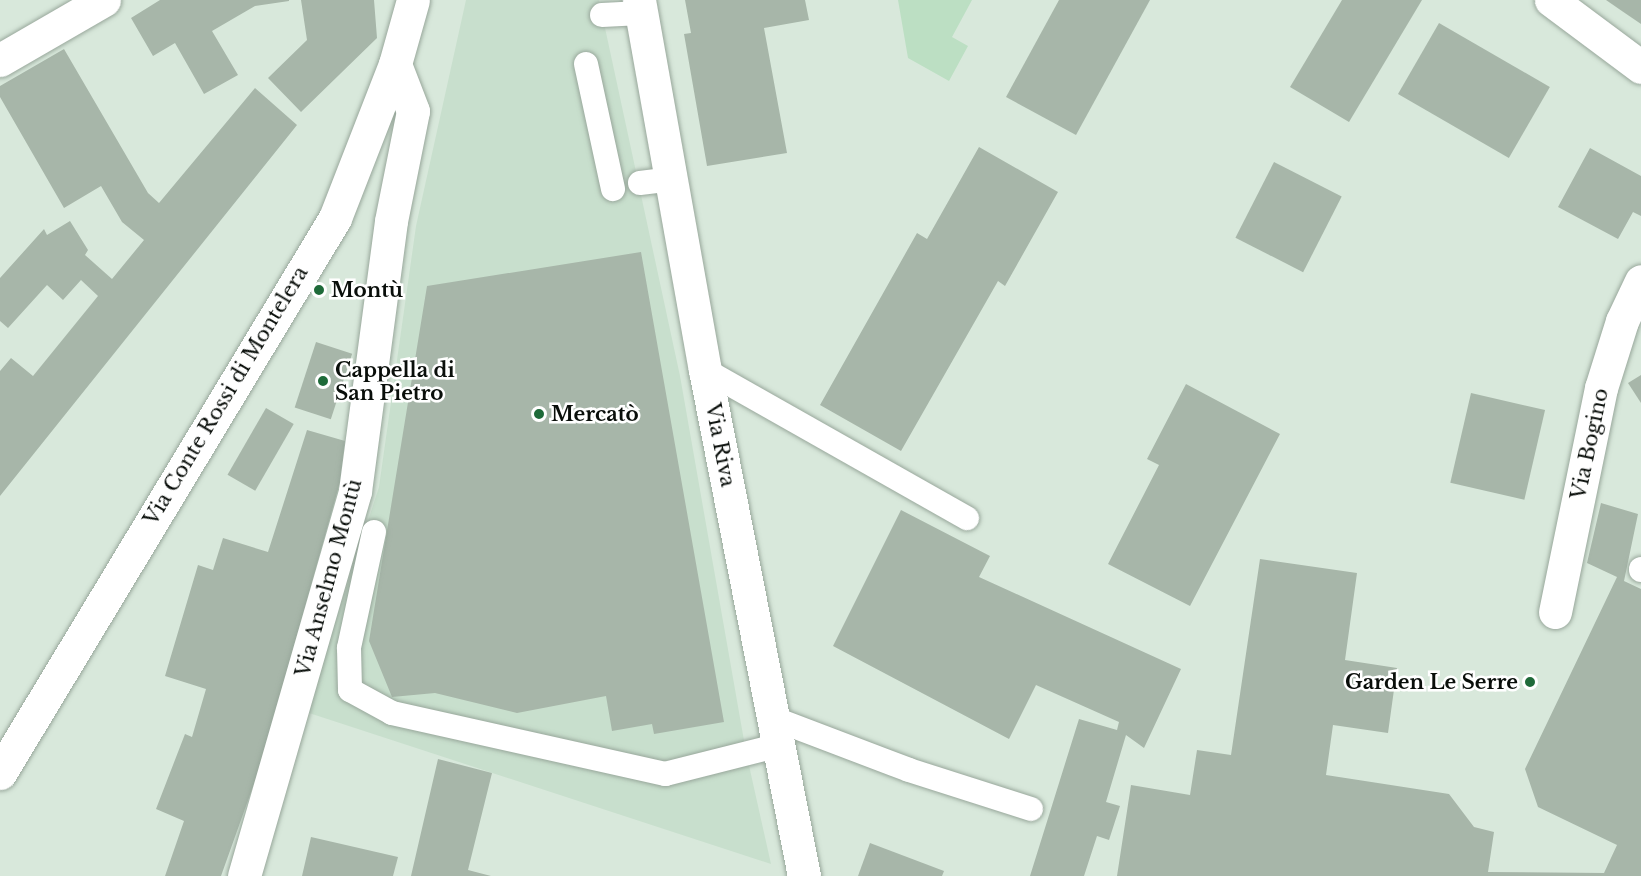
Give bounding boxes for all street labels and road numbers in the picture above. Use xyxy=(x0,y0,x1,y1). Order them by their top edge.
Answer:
street label: Via Conte Rossi di Montelera xyxy=(139,262,313,530)
street label: Via Bogino xyxy=(1566,386,1614,502)
street label: Via Riva xyxy=(700,401,740,489)
street label: Via Anselmo Montù xyxy=(291,476,367,680)

